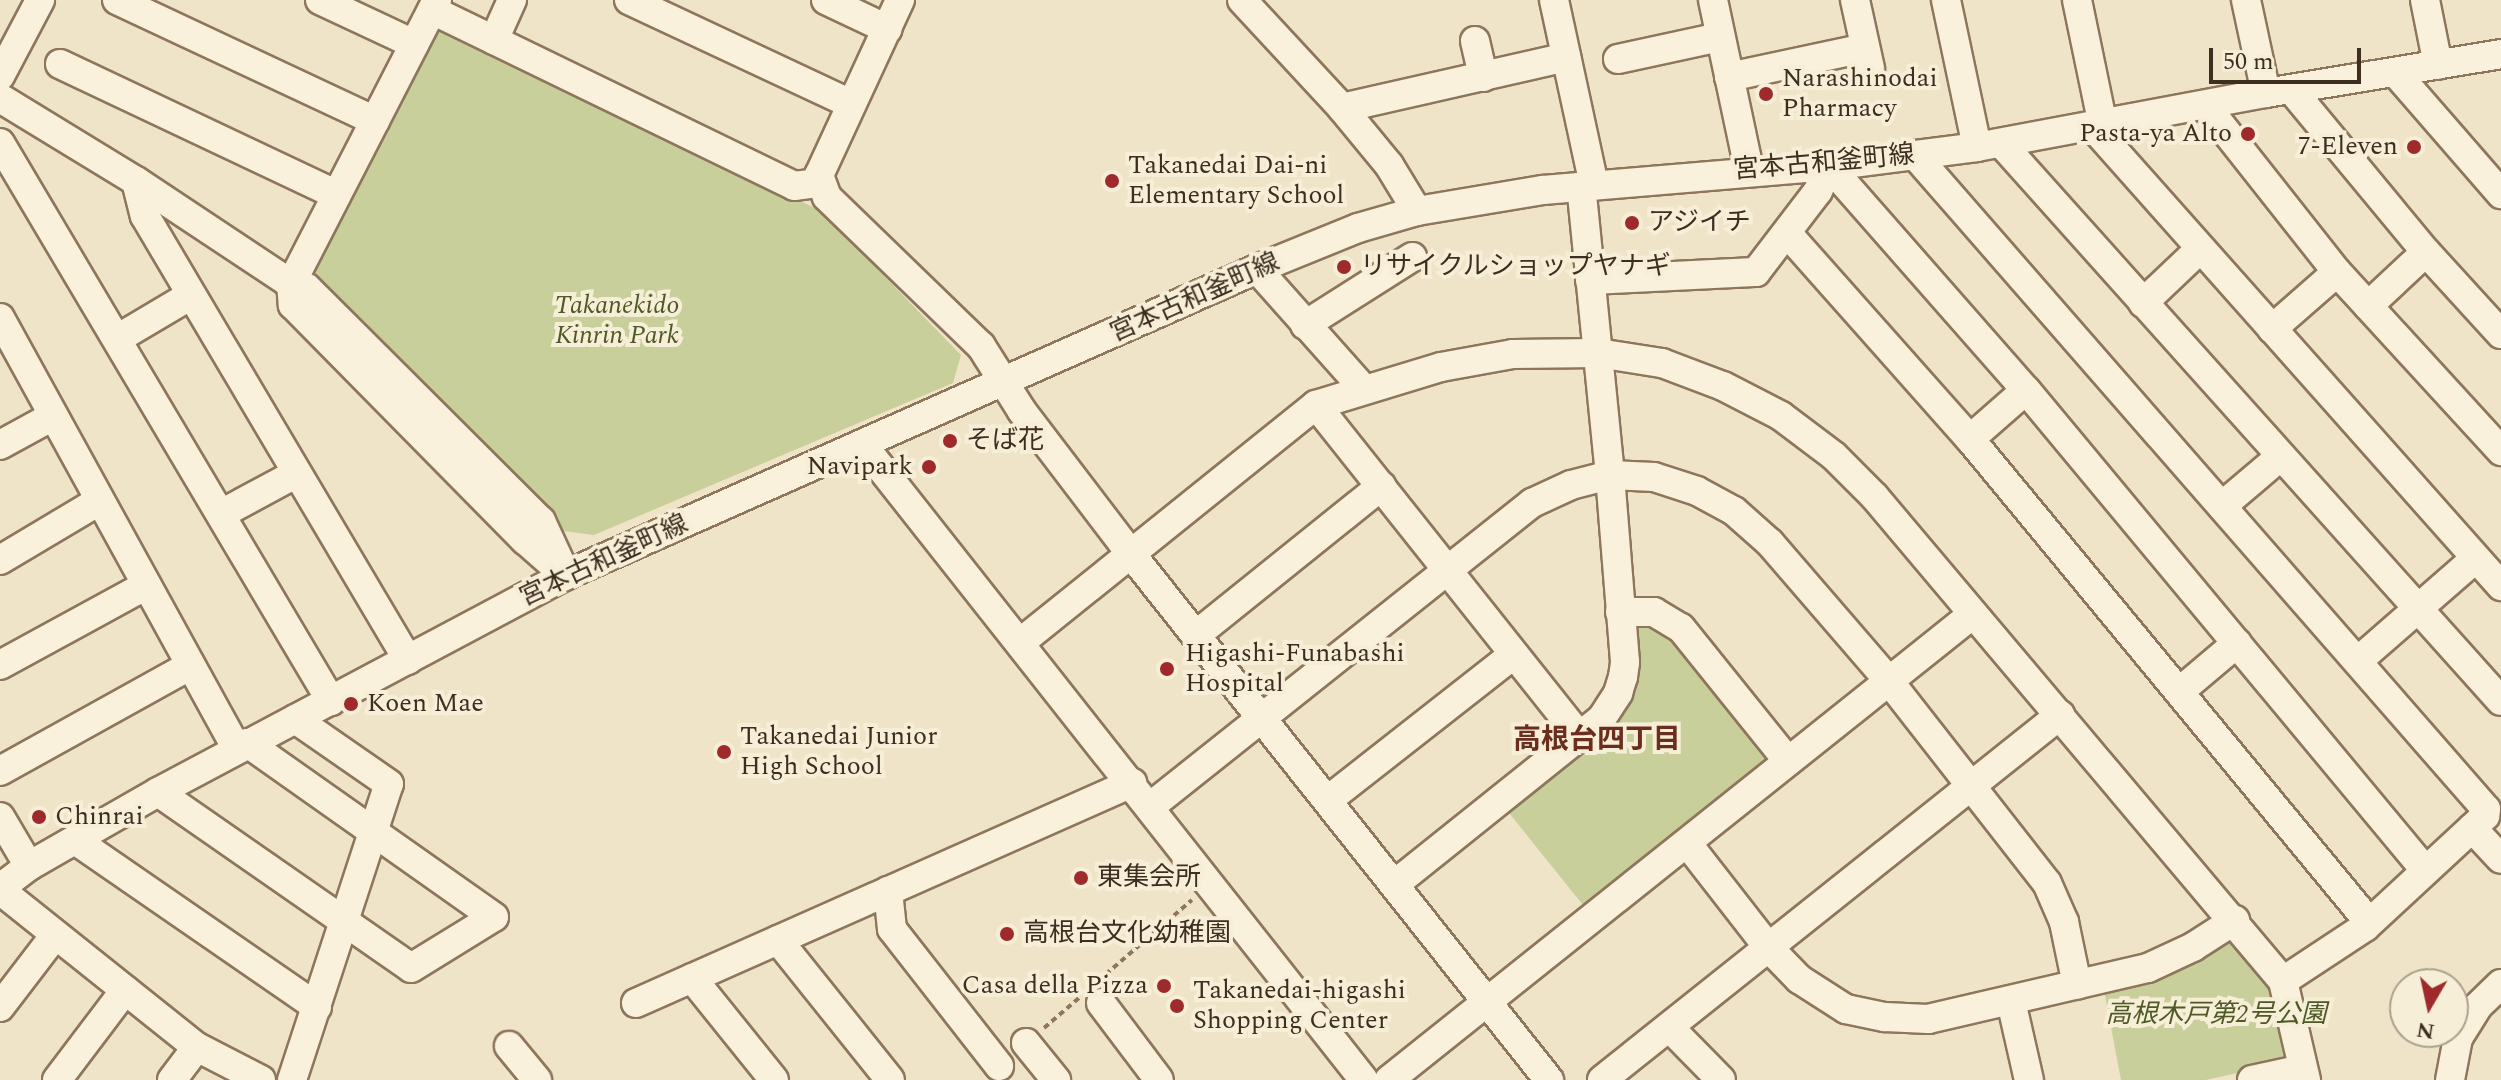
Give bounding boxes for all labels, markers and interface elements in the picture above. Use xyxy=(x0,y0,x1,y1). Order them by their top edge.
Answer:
scale bar xyxy=(2213,32,2365,82)
text: 50 m xyxy=(2223,44,2274,80)
place label: Narashinodai Pharmacy xyxy=(1782,63,1938,124)
marker: Narashinodai Pharmacy xyxy=(1757,85,1775,103)
place label: Pasta-ya Alto xyxy=(2079,118,2232,150)
marker: Pasta-ya Alto xyxy=(2239,125,2257,143)
place label: 7-Eleven xyxy=(2298,131,2398,163)
marker: 7-Eleven xyxy=(2405,138,2423,156)
street label: 宮本古和釜町線 xyxy=(1732,140,1916,186)
place label: Takanedai Dai-ni Elementary School xyxy=(1128,150,1344,212)
marker: Takanedai Dai-ni Elementary School xyxy=(1103,172,1121,190)
place label: アジイチ xyxy=(1648,207,1752,239)
marker: アジイチ xyxy=(1623,214,1641,232)
street label: 宮本古和釜町線 xyxy=(1106,247,1284,349)
place label: リサイクルショップヤナギ xyxy=(1360,251,1672,283)
marker: リサイクルショップヤナギ xyxy=(1335,258,1353,276)
park label: Takanekido Kinrin Park xyxy=(554,290,680,352)
place label: そば花 xyxy=(966,425,1044,457)
marker: そば花 xyxy=(941,432,959,450)
place label: Navipark xyxy=(807,451,913,483)
marker: Navipark xyxy=(920,458,938,476)
street label: 宮本古和釜町線 xyxy=(515,508,693,614)
place label: Higashi-Funabashi Hospital xyxy=(1185,638,1405,700)
marker: Higashi-Funabashi Hospital xyxy=(1156,658,1178,680)
place label: Koen Mae xyxy=(367,688,484,720)
marker: Koen Mae xyxy=(342,695,360,713)
place label: Takanedai Junior High School xyxy=(740,721,937,782)
district label: 高根台四丁目 xyxy=(1513,723,1681,757)
marker: Takanedai Junior High School xyxy=(715,743,733,761)
place label: Chinrai xyxy=(55,801,144,833)
marker: Chinrai xyxy=(30,808,48,826)
place label: 東集会所 xyxy=(1097,862,1201,894)
marker: 東集会所 xyxy=(1072,869,1090,887)
place label: 高根台文化幼稚園 xyxy=(1023,918,1231,950)
marker: 高根台文化幼稚園 xyxy=(998,925,1016,943)
north arrow xyxy=(2389,968,2469,1048)
place label: Casa della Pizza xyxy=(962,970,1148,1002)
place label: Takanedai-higashi Shopping Center xyxy=(1193,975,1406,1036)
marker: Casa della Pizza xyxy=(1155,977,1173,995)
marker: Takanedai-higashi Shopping Center xyxy=(1168,997,1186,1015)
park label: 高根木戸第2号公園 xyxy=(2106,999,2326,1031)
text: N xyxy=(2414,1013,2437,1048)

